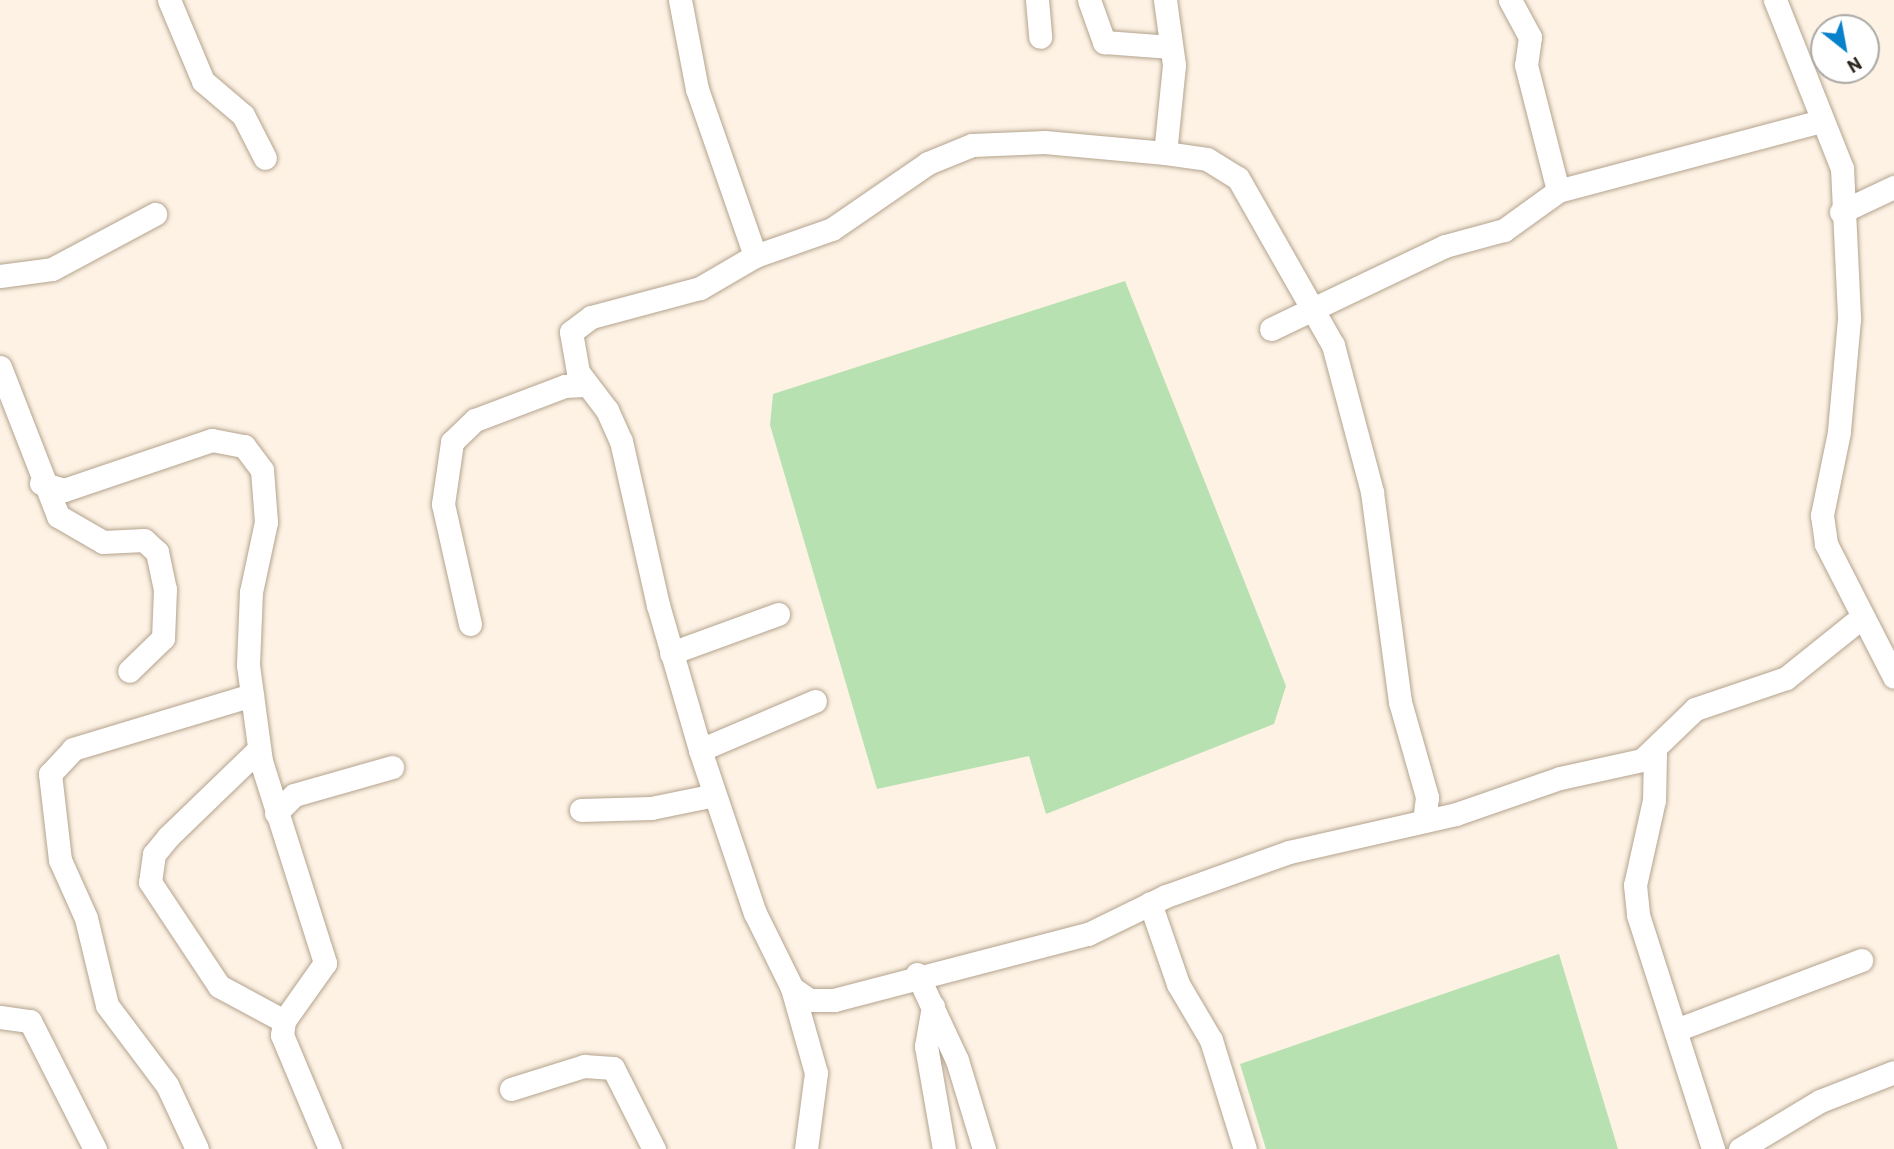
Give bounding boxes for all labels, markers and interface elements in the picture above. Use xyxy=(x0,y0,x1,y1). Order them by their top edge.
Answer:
north arrow xyxy=(1810,14,1880,84)
text: N xyxy=(1844,53,1866,79)

